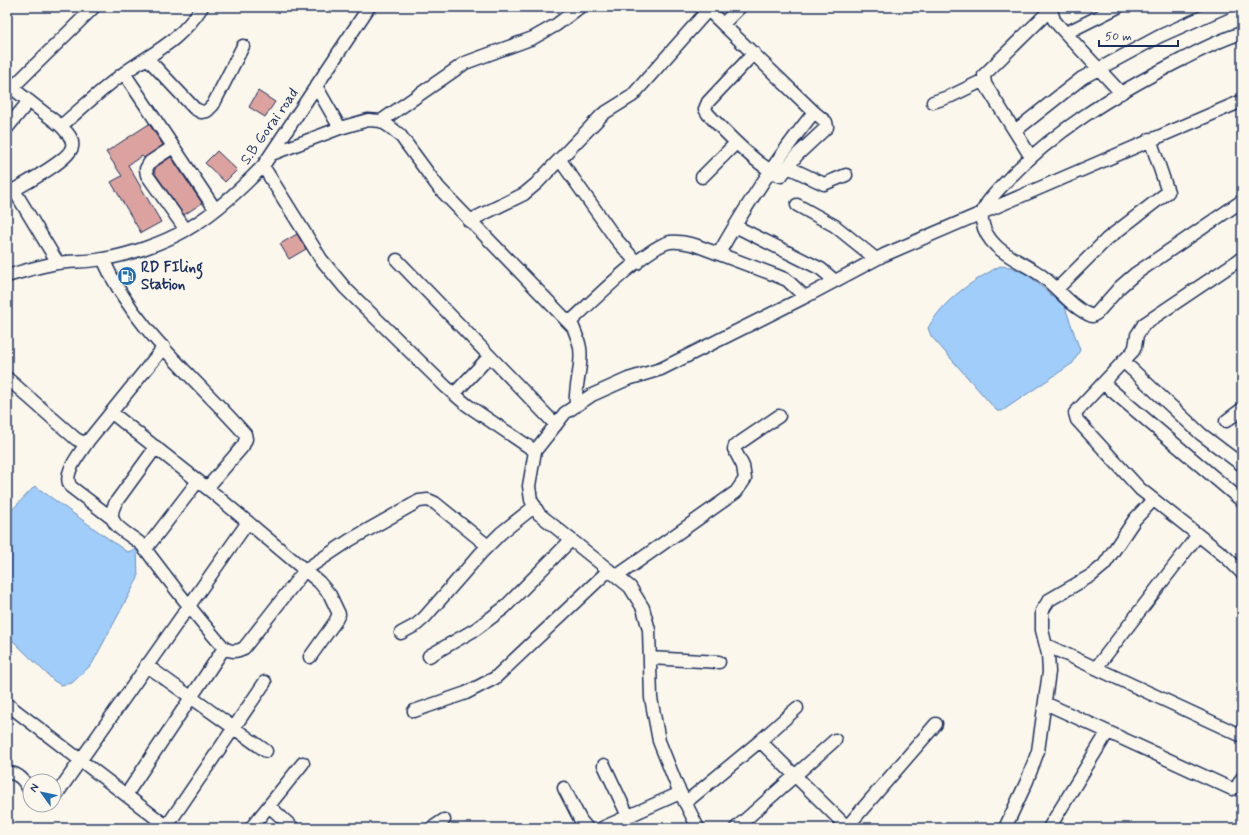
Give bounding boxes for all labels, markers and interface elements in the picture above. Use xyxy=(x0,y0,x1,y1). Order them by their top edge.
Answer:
scale bar xyxy=(1099,22,1178,48)
text: 50 m xyxy=(1105,29,1132,45)
street label: S.B Gorai road xyxy=(236,84,304,169)
place label: RD FIling Station xyxy=(141,258,203,295)
fuel station icon: RD FIling Station xyxy=(116,265,138,287)
north arrow xyxy=(22,773,62,813)
text: N xyxy=(27,781,42,795)

